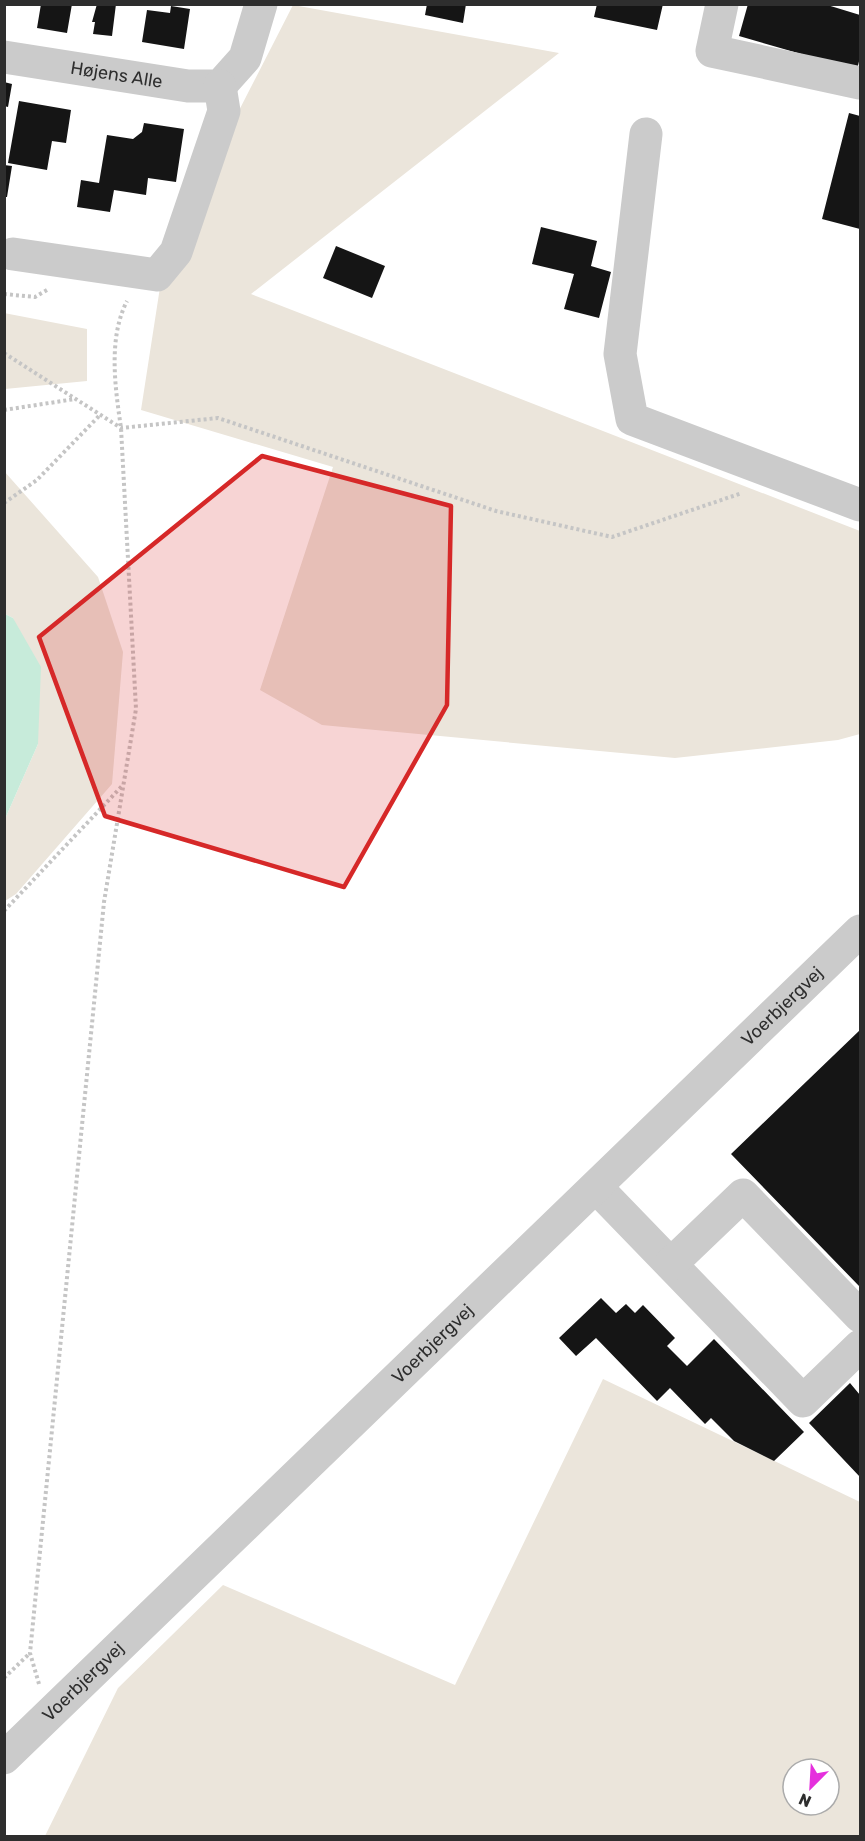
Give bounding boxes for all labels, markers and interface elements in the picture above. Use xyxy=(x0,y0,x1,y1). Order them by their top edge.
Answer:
street label: Højens Alle xyxy=(69,57,164,93)
street label: Voerbjergvej xyxy=(737,962,828,1051)
street label: Voerbjergvej xyxy=(387,1299,478,1388)
street label: Voerbjergvej xyxy=(38,1637,129,1726)
north arrow xyxy=(781,1757,841,1817)
text: N xyxy=(796,1789,814,1811)

